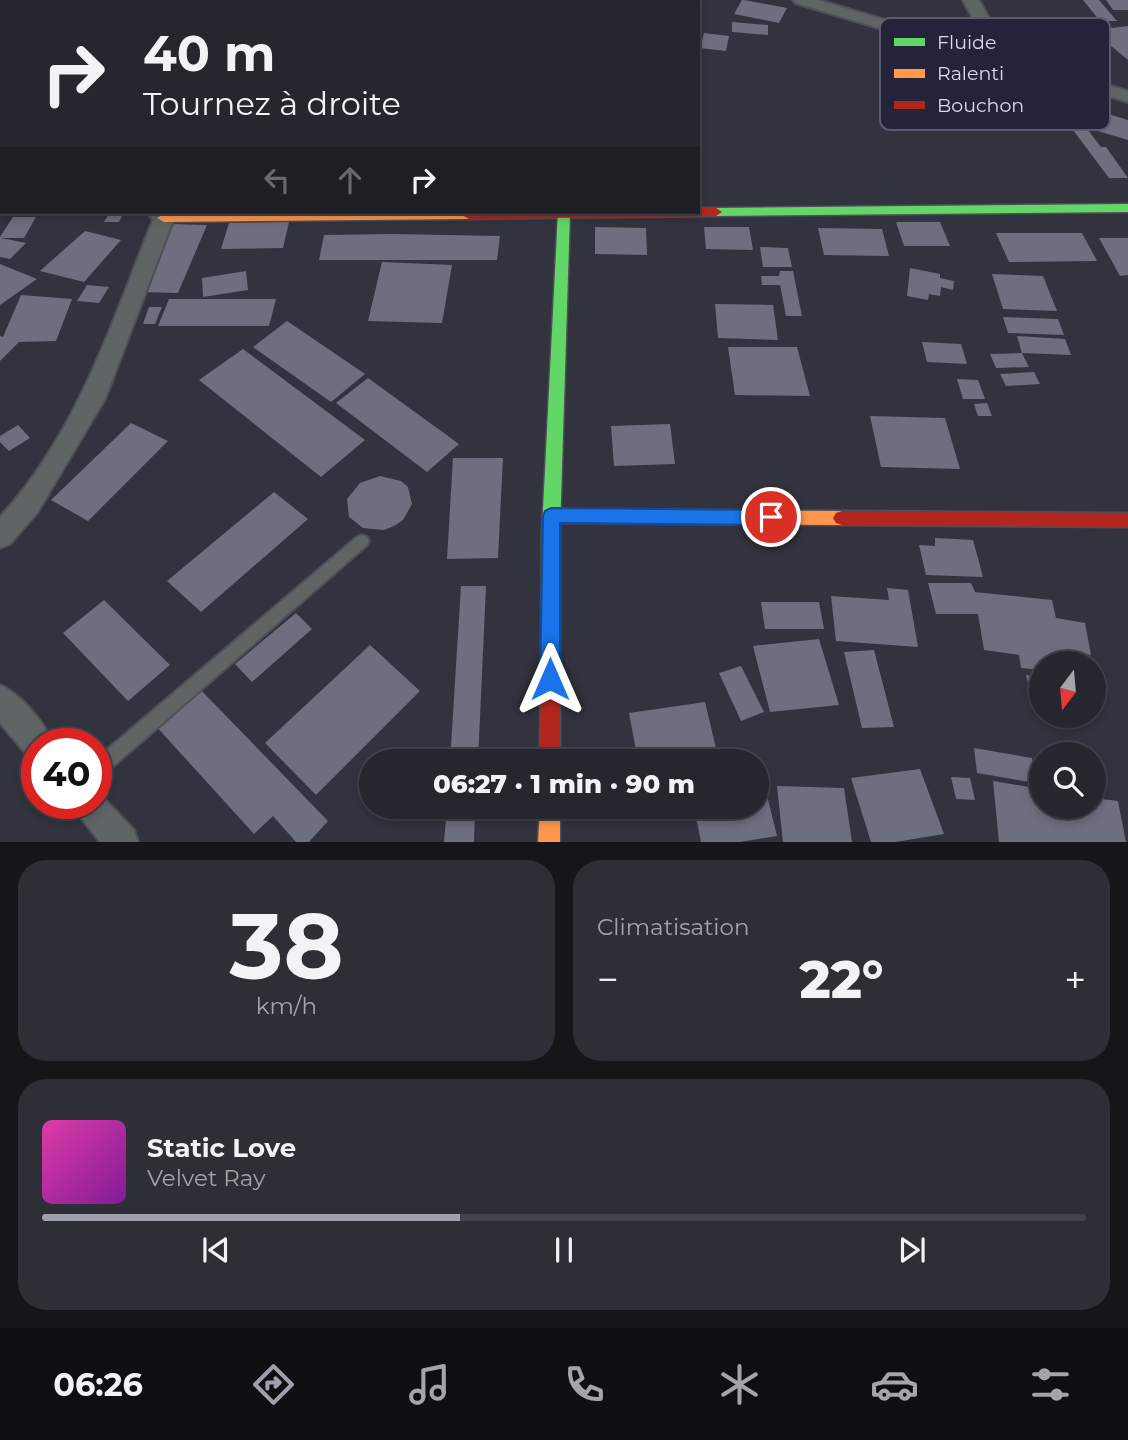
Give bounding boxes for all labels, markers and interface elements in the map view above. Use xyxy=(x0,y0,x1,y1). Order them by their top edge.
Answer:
legend xyxy=(880,18,1110,130)
text: 40 m xyxy=(143,24,275,83)
icon: right xyxy=(28,28,119,119)
text: Fluide xyxy=(937,31,996,54)
text: Ralenti xyxy=(937,62,1004,85)
text: Tournez à droite xyxy=(143,84,401,123)
text: Bouchon xyxy=(937,94,1024,117)
icon: left xyxy=(258,161,296,199)
icon: ahead xyxy=(331,161,369,199)
icon: right xyxy=(404,161,442,199)
pin xyxy=(741,487,801,547)
icon: arrive xyxy=(752,498,790,536)
position arrow xyxy=(513,642,587,716)
north arrow xyxy=(1029,651,1106,728)
map controls xyxy=(1029,651,1106,819)
speed limit sign: 40 xyxy=(21,728,112,819)
button: search xyxy=(1029,742,1106,819)
text: 06:27 · 1 min · 90 m xyxy=(433,768,695,800)
text: 38 xyxy=(230,891,343,1002)
text: Climatisation xyxy=(597,913,749,941)
text: 22° xyxy=(800,948,883,1011)
text: − xyxy=(597,956,619,1003)
text: + xyxy=(1064,956,1086,1003)
text: km/h xyxy=(256,992,317,1020)
text: Static Love xyxy=(147,1132,296,1164)
text: Velvet Ray xyxy=(147,1164,265,1192)
icon: previous xyxy=(197,1231,235,1269)
icon: pause xyxy=(545,1231,583,1269)
icon: next xyxy=(893,1231,931,1269)
icon: directions xyxy=(249,1360,298,1409)
icon: music xyxy=(405,1360,454,1409)
icon: phone xyxy=(560,1360,609,1409)
icon: climate xyxy=(715,1360,764,1409)
icon: car xyxy=(870,1360,919,1409)
icon: filters xyxy=(1026,1360,1075,1409)
text: 06:26 xyxy=(53,1365,143,1404)

